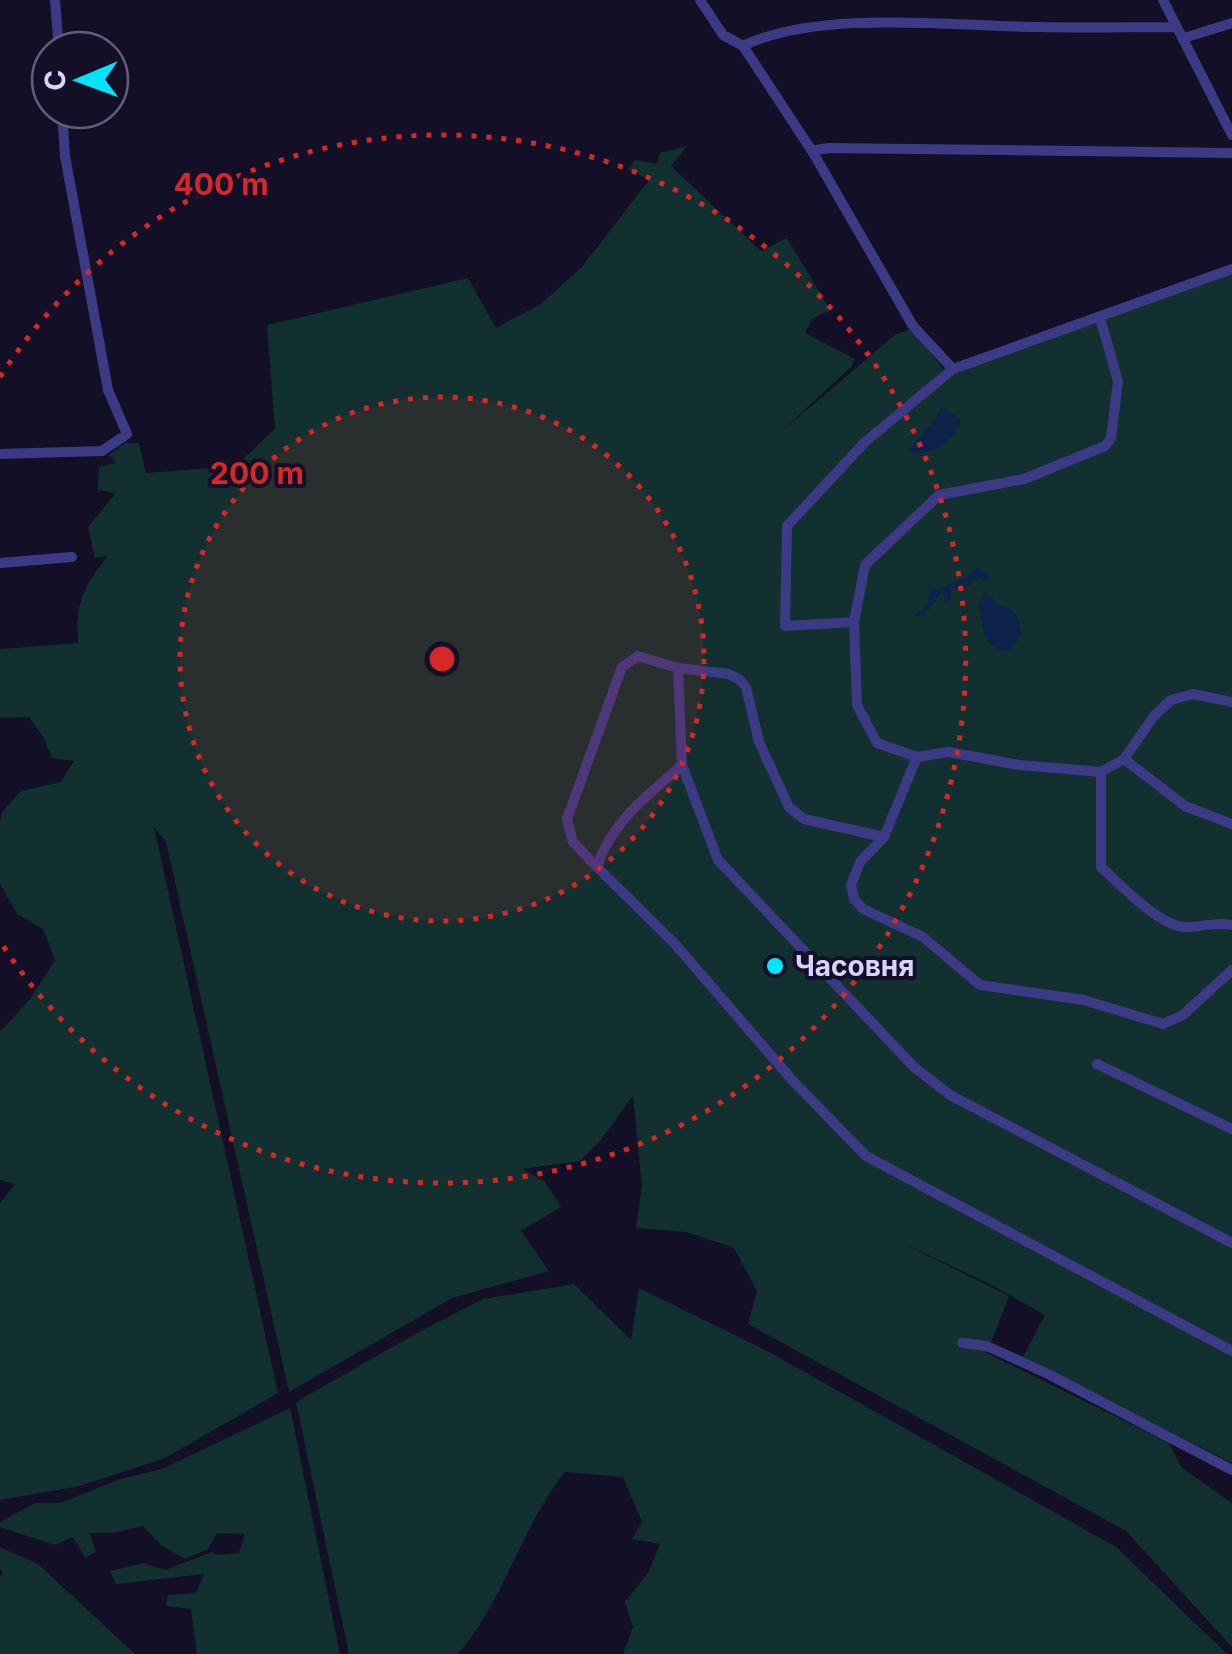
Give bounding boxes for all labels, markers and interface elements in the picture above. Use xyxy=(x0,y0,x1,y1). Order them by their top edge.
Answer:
north arrow xyxy=(30,30,130,130)
text: С xyxy=(38,70,72,91)
text: 400 m xyxy=(173,166,269,202)
text: 200 m xyxy=(210,455,304,491)
centre of rings xyxy=(424,641,460,677)
place label: Часовня xyxy=(795,949,914,983)
marker: Часовня xyxy=(764,955,786,977)

